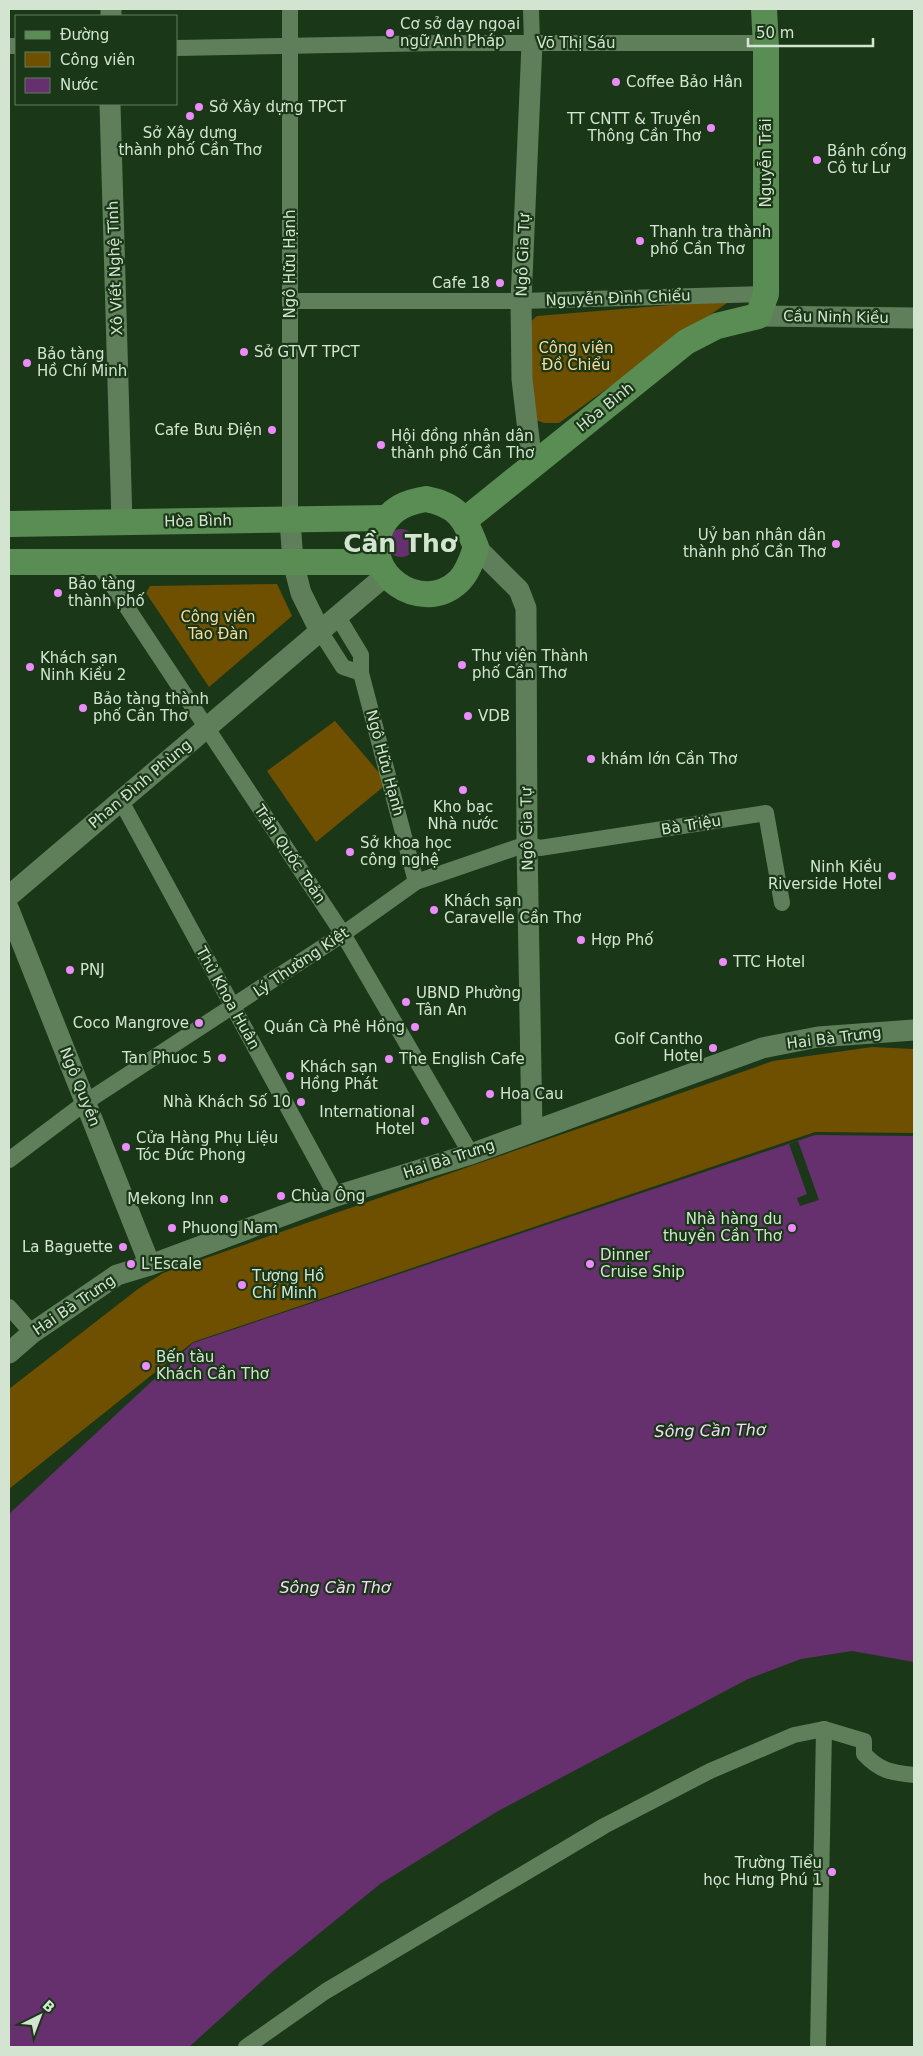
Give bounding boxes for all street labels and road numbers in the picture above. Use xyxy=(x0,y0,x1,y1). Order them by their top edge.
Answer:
street label: Võ Thị Sáu xyxy=(537,34,615,52)
street label: Nguyễn Trãi xyxy=(757,118,775,208)
street label: Xô Viết Nghệ Tĩnh xyxy=(104,200,126,336)
street label: Ngô Hữu Hạnh xyxy=(281,209,299,319)
street label: Ngô Gia Tự xyxy=(513,212,533,297)
street label: Nguyễn Đình Chiểu xyxy=(545,286,691,310)
street label: Cầu Ninh Kiều xyxy=(783,307,889,327)
street label: Hòa Bình xyxy=(573,379,637,435)
street label: Hòa Bình xyxy=(164,511,232,531)
street label: Ngô Hữu Hạnh xyxy=(362,708,408,818)
street label: Phan Đình Phùng xyxy=(85,736,195,832)
street label: Ngô Gia Tự xyxy=(517,786,537,871)
street label: Trần Quốc Toản xyxy=(250,801,330,907)
street label: Bà Triệu xyxy=(660,811,722,839)
street label: Lý Thường Kiệt xyxy=(250,923,352,1000)
street label: Thủ Khoa Huân xyxy=(192,943,264,1053)
street label: Hai Bà Trưng xyxy=(786,1023,882,1053)
street label: Ngô Quyền xyxy=(56,1045,104,1129)
street label: Hai Bà Trưng xyxy=(401,1136,497,1182)
street label: Hai Bà Trưng xyxy=(29,1271,119,1339)

